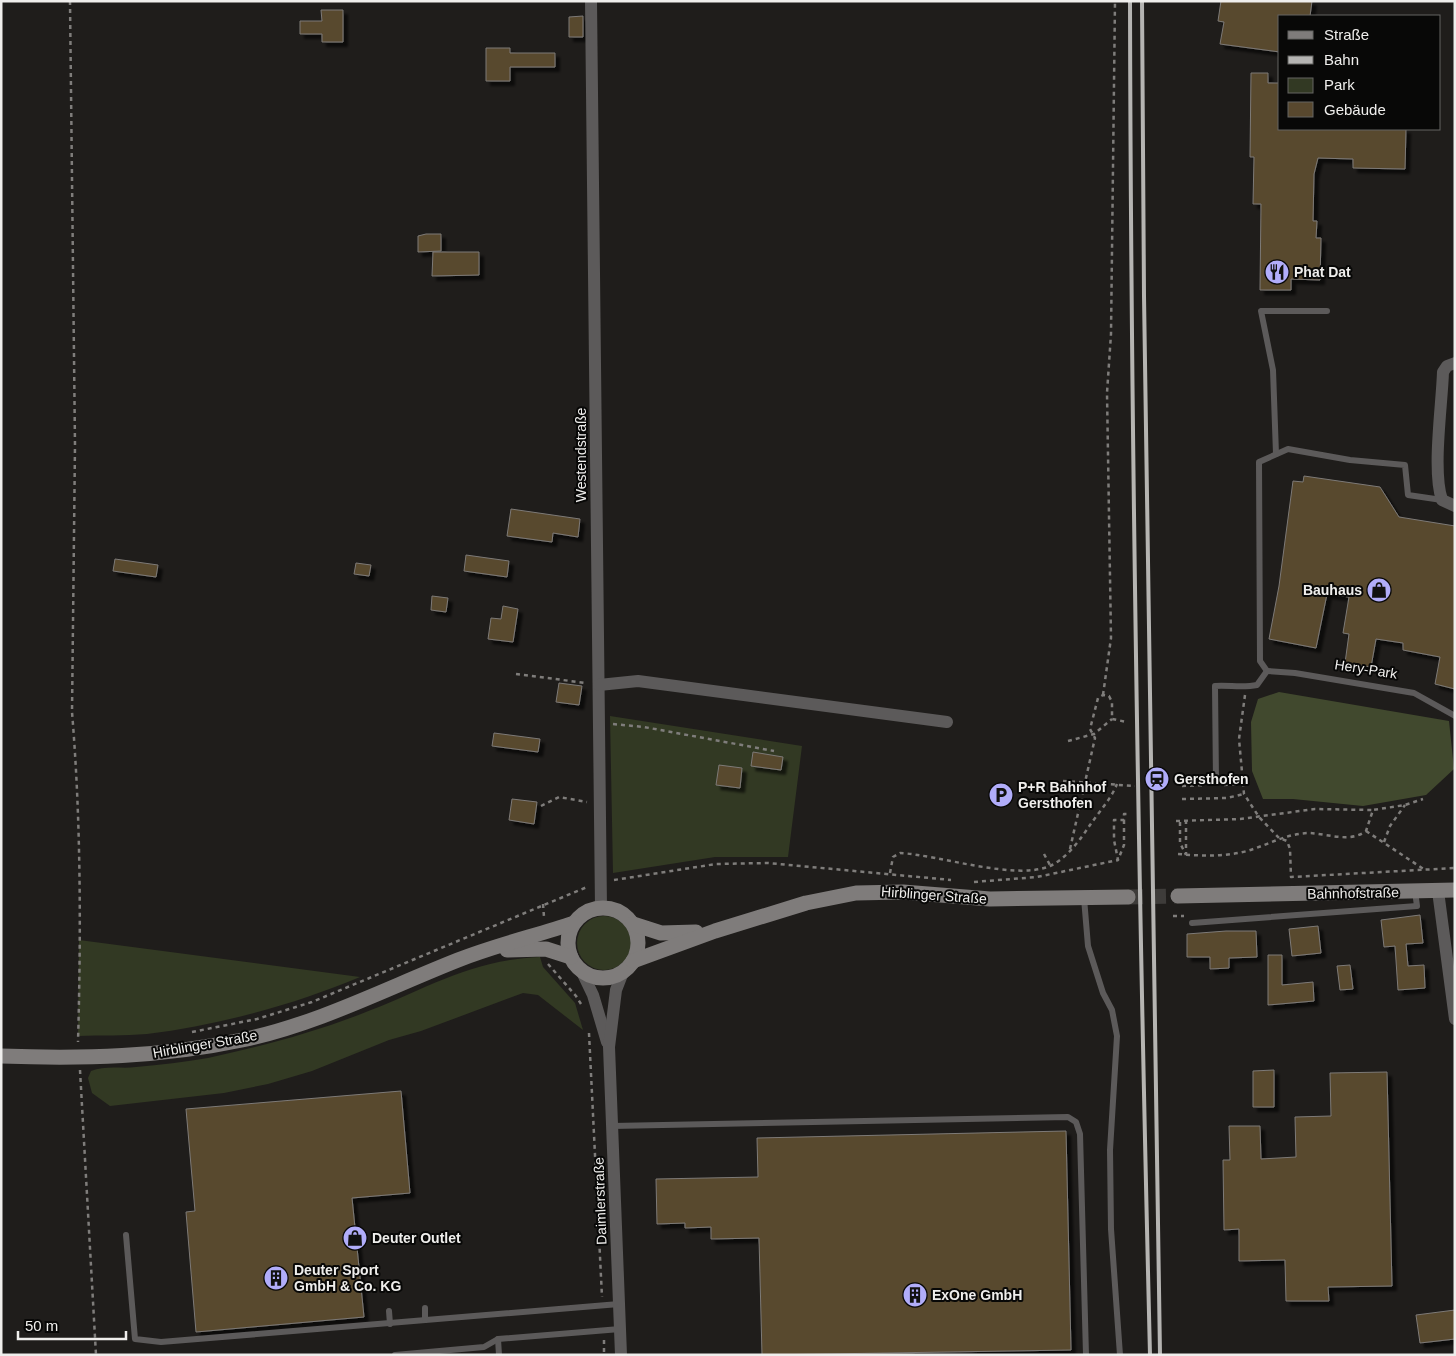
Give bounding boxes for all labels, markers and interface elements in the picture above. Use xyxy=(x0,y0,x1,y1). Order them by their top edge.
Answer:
legend xyxy=(1278,15,1441,130)
text: Straße xyxy=(1324,26,1369,43)
text: Bahn xyxy=(1324,51,1359,68)
text: Park xyxy=(1324,76,1355,93)
text: Gebäude xyxy=(1324,101,1386,118)
restaurant icon: Phat Dat xyxy=(1264,259,1290,285)
place label: Phat Dat xyxy=(1294,264,1351,280)
street label: Westendstraße xyxy=(573,407,589,502)
shop icon: Bauhaus xyxy=(1366,577,1392,603)
place label: Bauhaus xyxy=(1303,582,1362,598)
street label: Hery-Park xyxy=(1334,656,1399,682)
station icon: Gersthofen xyxy=(1144,766,1170,792)
place label: Gersthofen xyxy=(1174,771,1249,787)
place label: P+R Bahnhof Gersthofen xyxy=(1018,779,1107,811)
parking icon: P+R Bahnhof Gersthofen xyxy=(988,782,1014,808)
street label: Hirblinger Straße xyxy=(881,883,988,907)
street label: Bahnhofstraße xyxy=(1307,884,1399,902)
street label: Hirblinger Straße xyxy=(152,1027,259,1061)
street label: Daimlerstraße xyxy=(590,1157,610,1245)
shop icon: Deuter Outlet xyxy=(342,1225,368,1251)
place label: Deuter Outlet xyxy=(372,1230,461,1246)
place label: Deuter Sport GmbH & Co. KG xyxy=(294,1262,401,1294)
building icon: Deuter Sport GmbH & Co. KG xyxy=(263,1265,289,1291)
building icon: ExOne GmbH xyxy=(902,1282,928,1308)
place label: ExOne GmbH xyxy=(932,1287,1022,1303)
scale bar xyxy=(18,1308,125,1340)
text: 50 m xyxy=(25,1317,58,1334)

